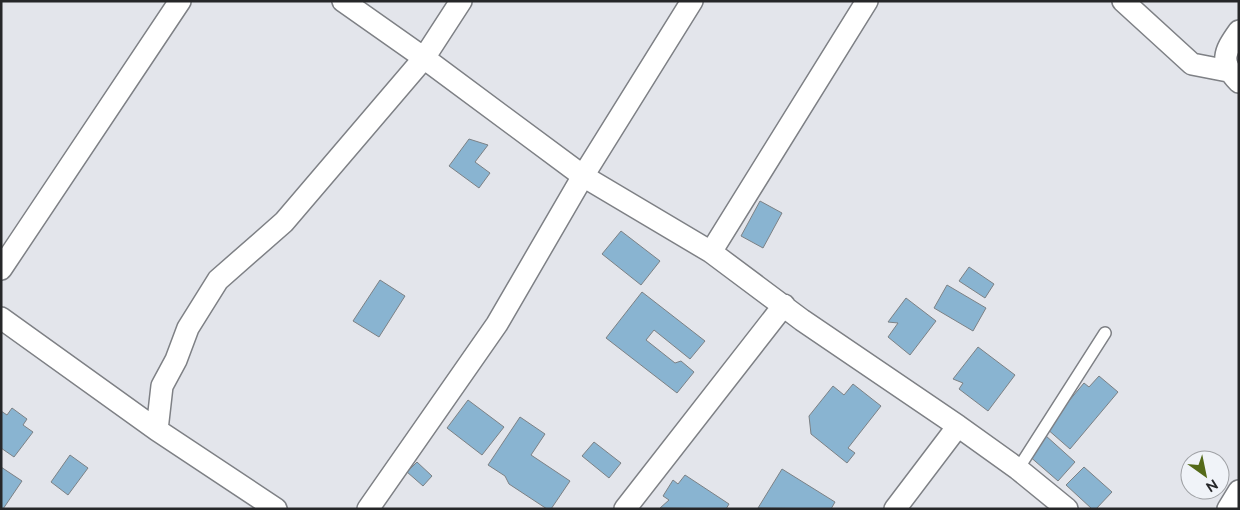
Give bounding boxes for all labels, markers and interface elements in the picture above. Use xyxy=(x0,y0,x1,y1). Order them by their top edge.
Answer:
north arrow xyxy=(1180,450,1230,500)
text: N xyxy=(1203,476,1221,496)

